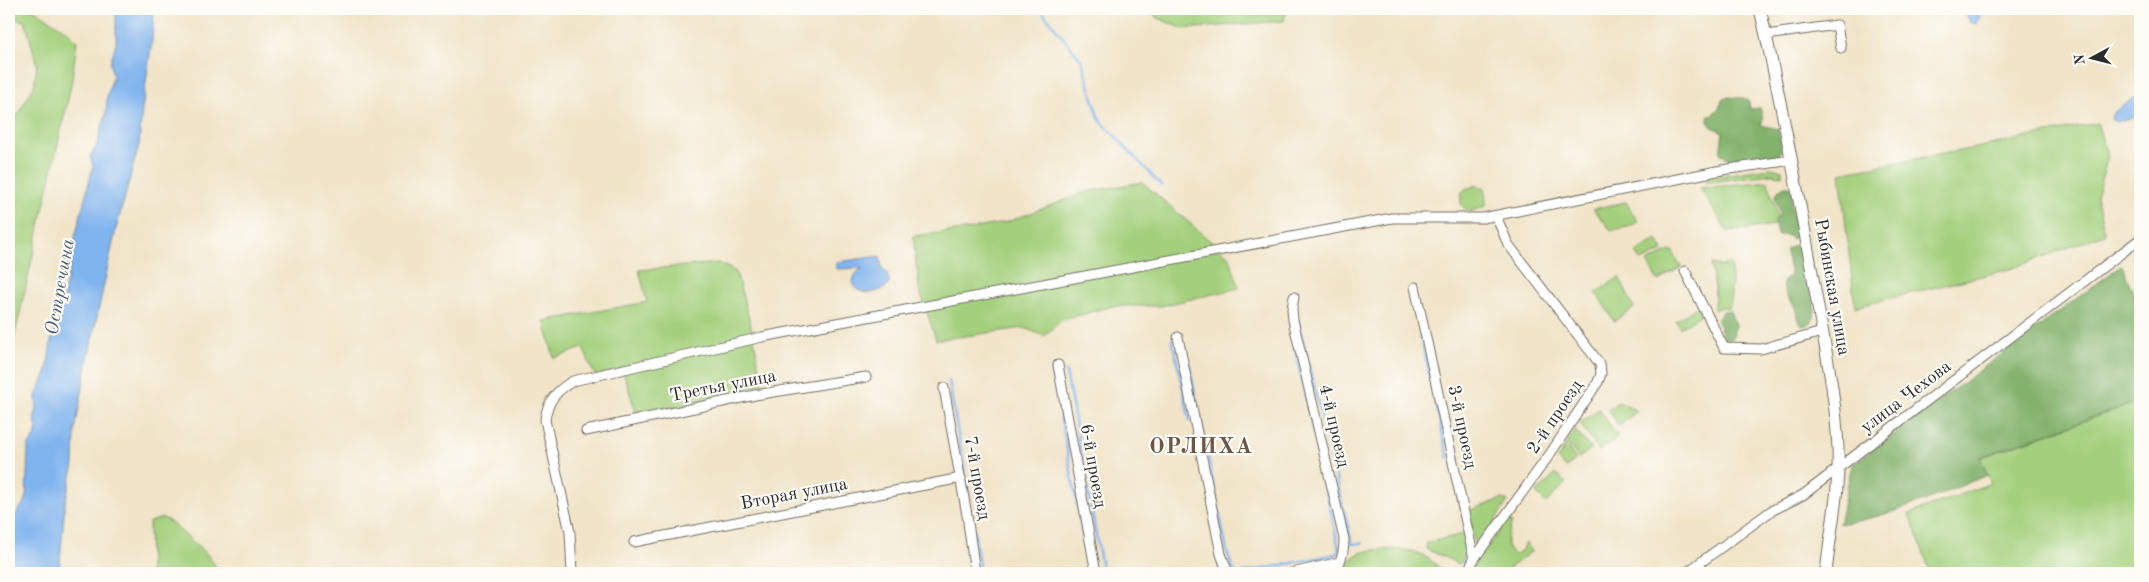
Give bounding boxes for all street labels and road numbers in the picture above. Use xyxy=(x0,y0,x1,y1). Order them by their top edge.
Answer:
street label: Рыбинская улица xyxy=(1811,217,1853,357)
street label: улица Чехова xyxy=(1857,357,1955,437)
street label: Третья улица xyxy=(668,367,778,405)
street label: 2-й проезд xyxy=(1524,377,1586,457)
street label: 4-й проезд xyxy=(1316,383,1352,470)
street label: 3-й проезд xyxy=(1444,384,1480,471)
street label: 6-й проезд xyxy=(1077,423,1109,510)
street label: 7-й проезд xyxy=(961,435,993,522)
street label: Вторая улица xyxy=(739,475,849,513)

